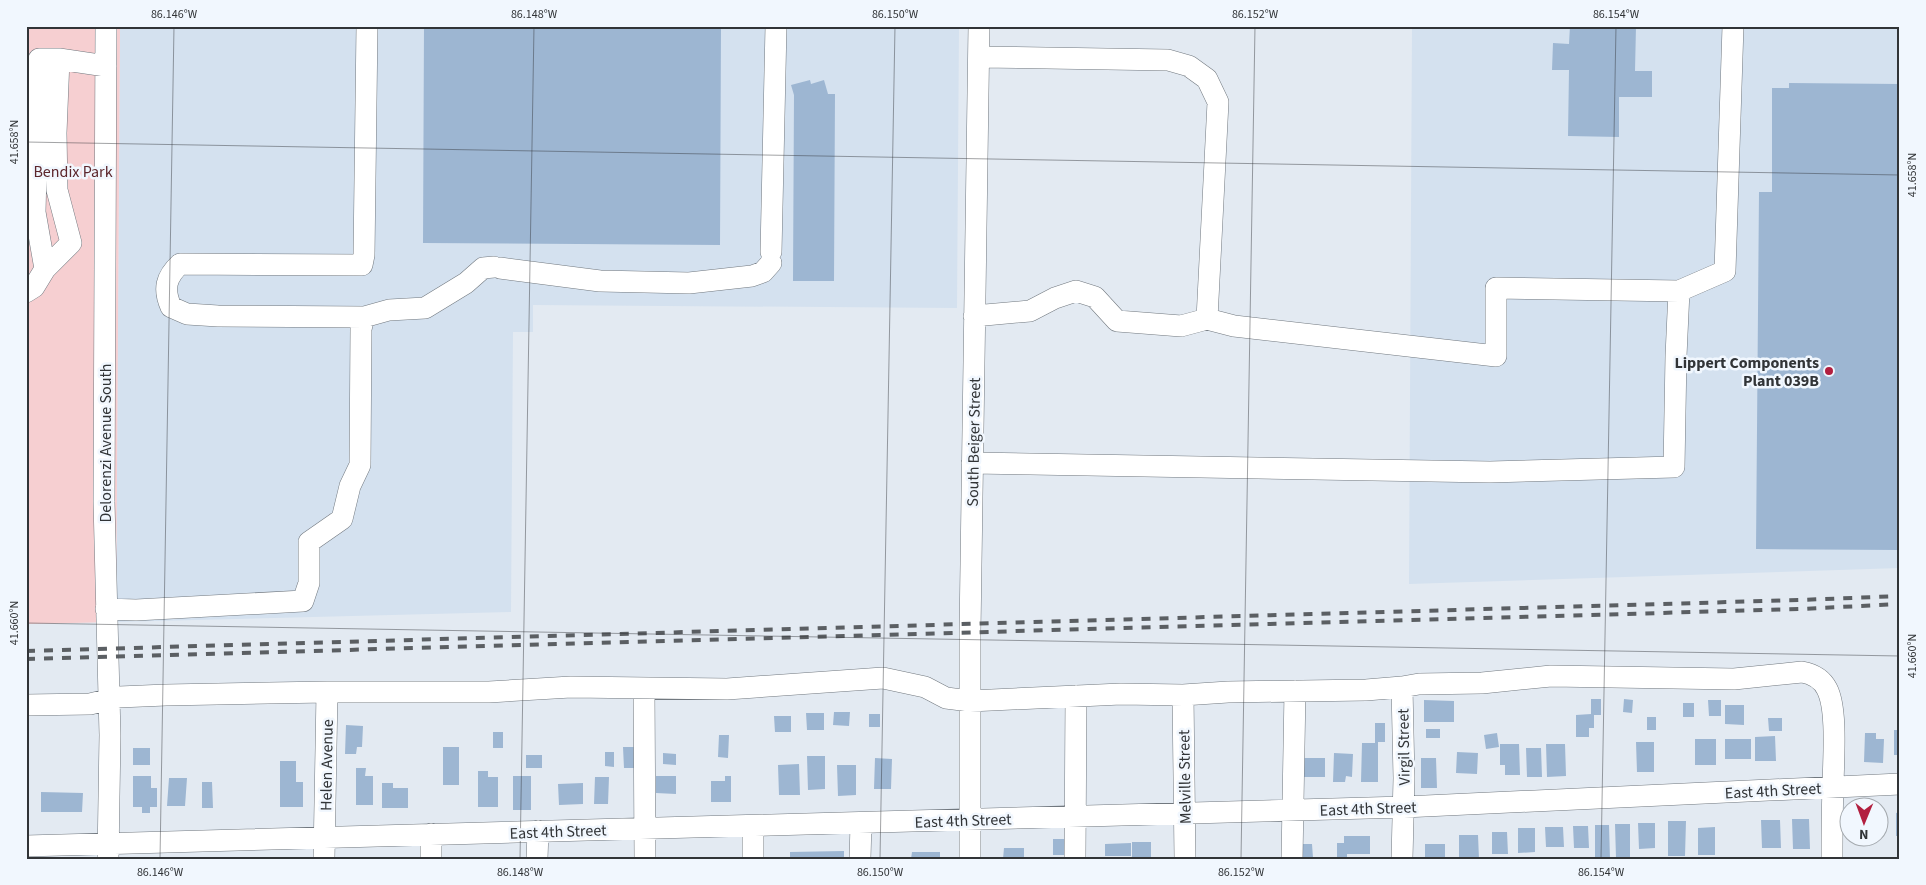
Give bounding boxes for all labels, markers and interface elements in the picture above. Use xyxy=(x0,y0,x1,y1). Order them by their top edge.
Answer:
text: 86.146°W xyxy=(151,6,198,23)
text: 86.148°W xyxy=(511,6,558,23)
text: 86.150°W xyxy=(872,6,919,23)
text: 86.152°W xyxy=(1232,6,1279,23)
text: 86.154°W xyxy=(1593,6,1640,23)
text: 41.658°N xyxy=(6,120,23,164)
text: 41.658°N xyxy=(1904,153,1921,197)
park label: Bendix Park xyxy=(33,161,113,183)
place label: Lippert Components Plant 039B xyxy=(1674,352,1819,392)
street label: Delorenzi Avenue South xyxy=(95,363,117,523)
marker: Lippert Components Plant 039B xyxy=(1823,365,1835,377)
street label: South Beiger Street xyxy=(962,377,986,507)
text: 41.660°N xyxy=(6,601,23,645)
text: 41.660°N xyxy=(1904,634,1921,678)
street label: Virgil Street xyxy=(1392,708,1416,786)
street label: Helen Avenue xyxy=(315,719,339,811)
street label: Melville Street xyxy=(1173,729,1197,824)
street label: East 4th Street xyxy=(1724,777,1823,805)
street label: East 4th Street xyxy=(1319,796,1417,822)
north arrow xyxy=(1838,798,1888,848)
street label: East 4th Street xyxy=(914,808,1012,834)
street label: East 4th Street xyxy=(509,819,607,845)
text: N xyxy=(1859,824,1869,844)
text: 86.146°W xyxy=(137,864,184,881)
text: 86.148°W xyxy=(497,864,544,881)
text: 86.150°W xyxy=(857,864,904,881)
text: 86.152°W xyxy=(1218,864,1265,881)
text: 86.154°W xyxy=(1578,864,1625,881)

